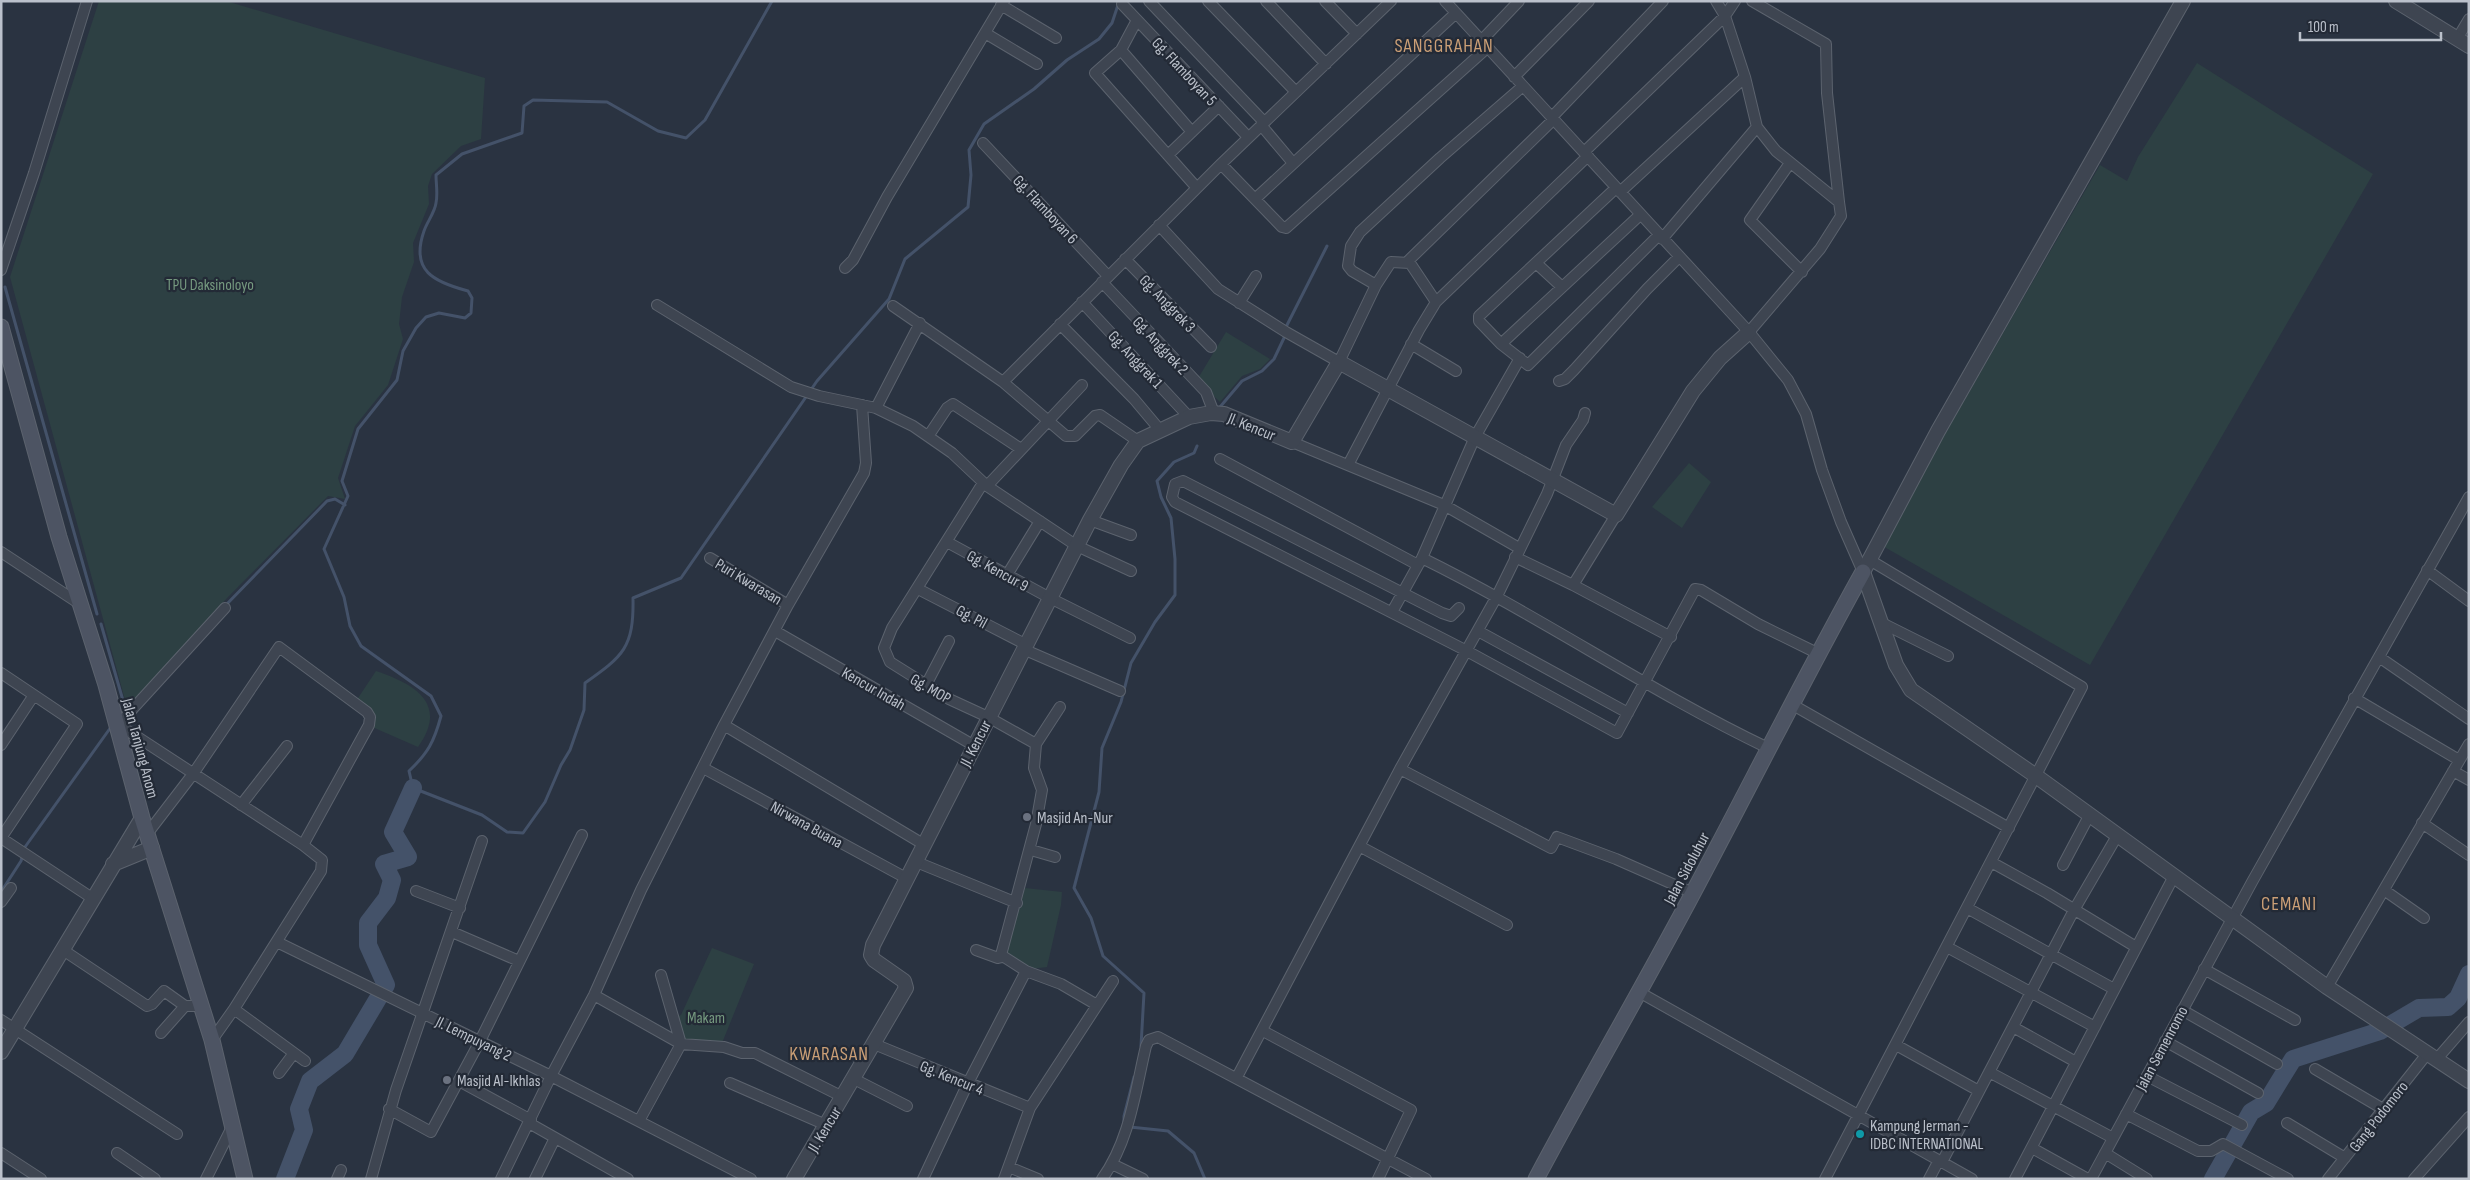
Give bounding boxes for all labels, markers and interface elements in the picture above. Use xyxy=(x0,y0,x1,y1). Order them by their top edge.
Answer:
scale bar xyxy=(2300,10,2441,42)
text: 100 m xyxy=(2308,18,2339,37)
street label: Gg. Flamboyan 5 xyxy=(1147,34,1220,110)
district label: SANGGRAHAN xyxy=(1394,35,1494,58)
street label: Gg. Flamboyan 6 xyxy=(1008,172,1082,248)
street label: Gg. Anggrek 3 xyxy=(1135,271,1199,337)
park label: TPU Daksinoloyo xyxy=(166,276,254,295)
street label: Gg. Anggrek 2 xyxy=(1128,313,1192,379)
street label: Gg. Anggrek 1 xyxy=(1103,327,1167,393)
street label: Jl. Kencur xyxy=(1224,409,1278,446)
street label: Gg. Kencur 9 xyxy=(963,547,1031,596)
street label: Puri Kwarasan xyxy=(711,555,785,610)
street label: Gg. Pil xyxy=(952,601,990,633)
street label: Kencur Indah xyxy=(838,664,908,715)
street label: Gg. MOP xyxy=(906,670,954,709)
street label: Jalan Tanjung Anom xyxy=(117,695,162,800)
street label: Jl. Kencur xyxy=(956,717,996,771)
street label: Nirwana Buana xyxy=(767,798,846,853)
place label: Masjid An-Nur xyxy=(1037,809,1113,828)
marker: Masjid An-Nur xyxy=(1021,811,1033,823)
street label: Jalan Sidoluhur xyxy=(1660,829,1714,909)
district label: CEMANI xyxy=(2261,893,2317,916)
street label: Jalan Semenromo xyxy=(2132,1003,2192,1095)
park label: Makam xyxy=(687,1009,725,1028)
street label: Jl. Lempuyang 2 xyxy=(431,1012,514,1066)
district label: KWARASAN xyxy=(789,1043,869,1066)
street label: Gg. Kencur 4 xyxy=(917,1057,986,1100)
place label: Masjid Al-Ikhlas xyxy=(457,1072,541,1091)
marker: Masjid Al-Ikhlas xyxy=(441,1074,453,1086)
street label: Gang Podomoro xyxy=(2346,1078,2413,1156)
street label: Jl. Kencur xyxy=(804,1103,846,1157)
place label: Kampung Jerman - IDBC INTERNATIONAL xyxy=(1870,1117,1983,1154)
marker: Kampung Jerman - IDBC INTERNATIONAL xyxy=(1854,1128,1866,1140)

